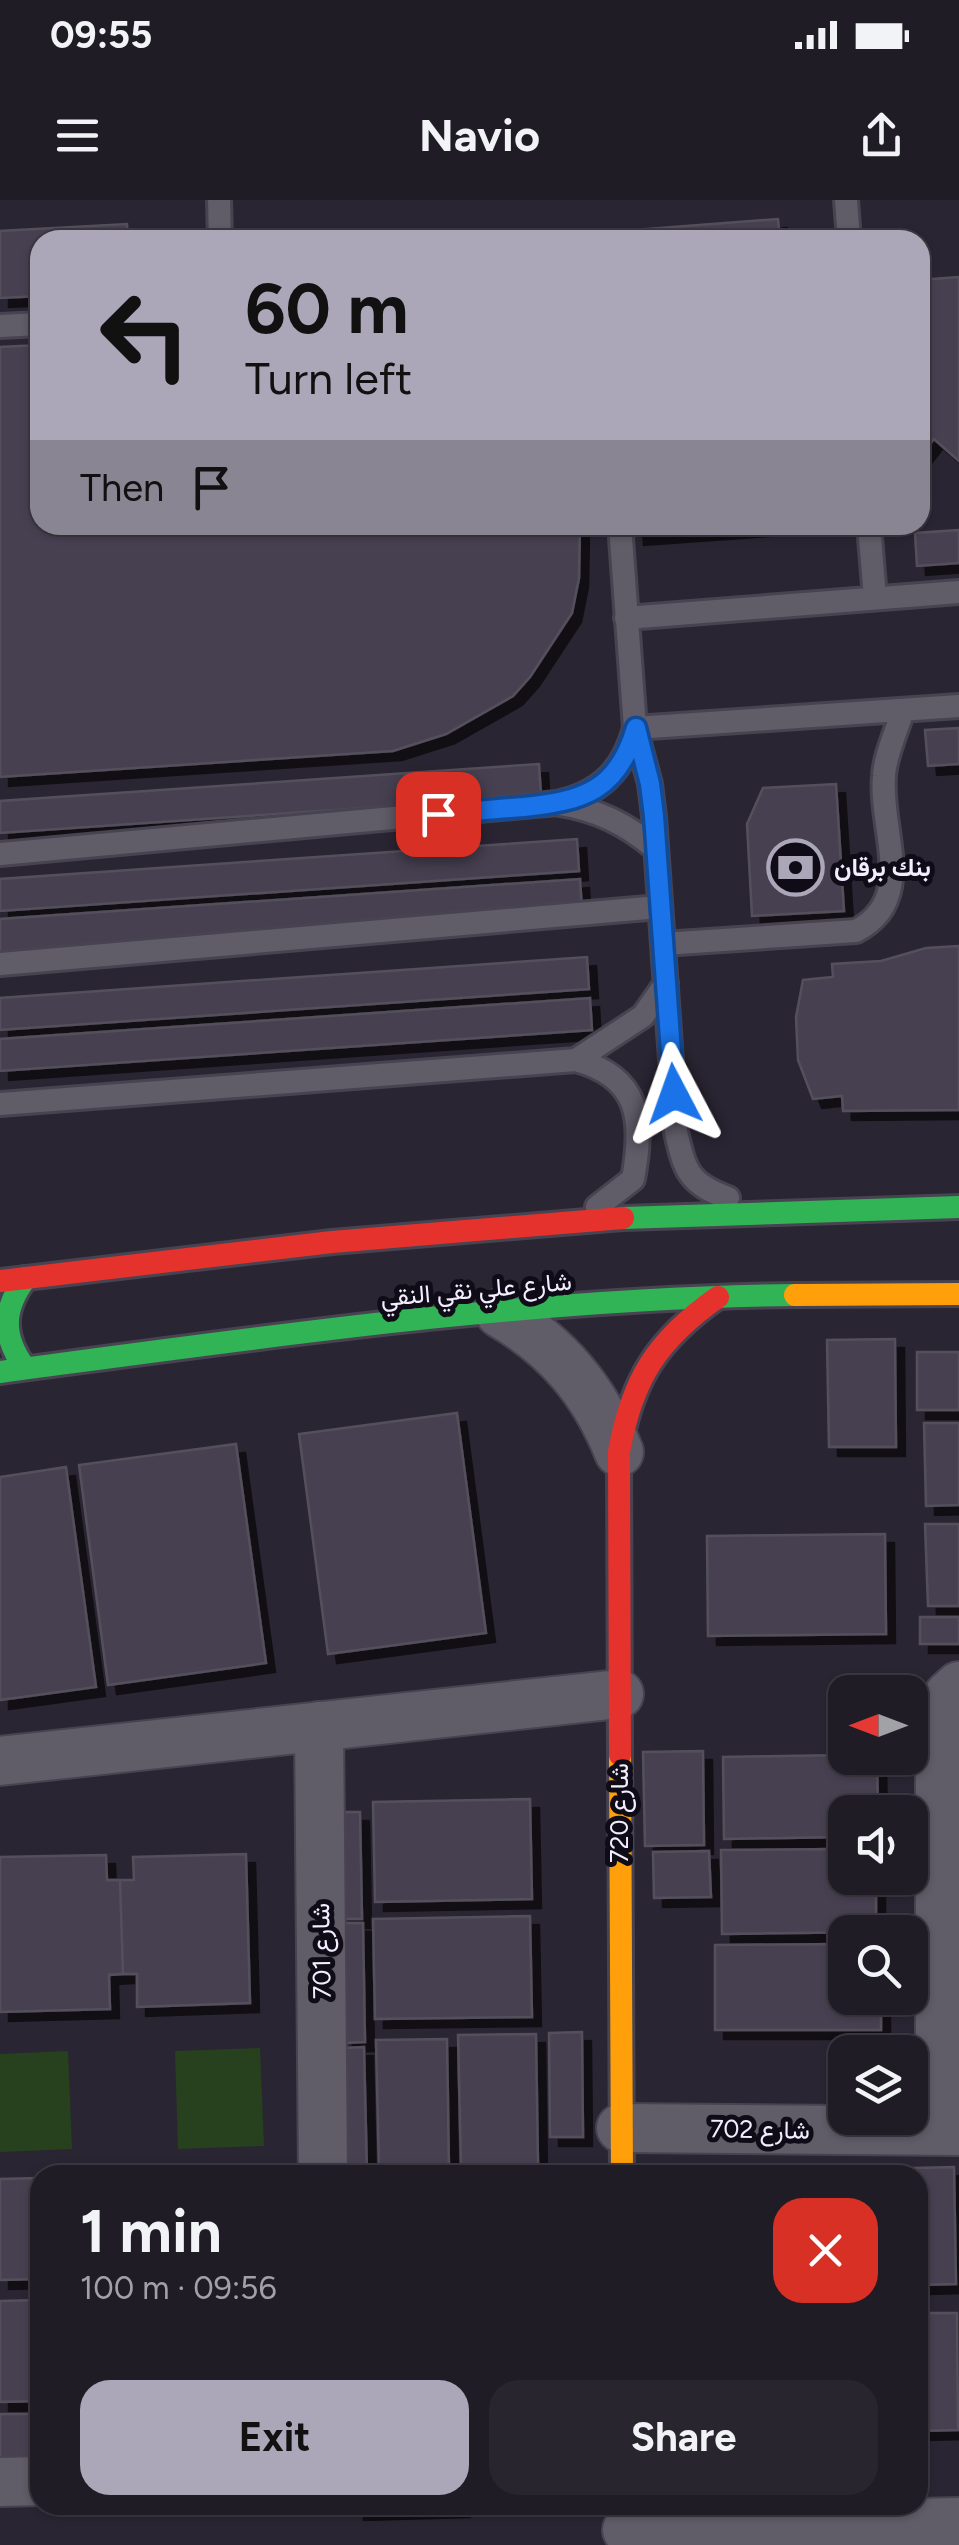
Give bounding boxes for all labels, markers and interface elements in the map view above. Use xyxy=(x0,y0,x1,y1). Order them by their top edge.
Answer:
text: 09:55 xyxy=(50,12,152,58)
icon: menu xyxy=(50,108,105,163)
text: Navio xyxy=(419,108,540,162)
icon: share xyxy=(854,108,909,163)
text: 60 m xyxy=(245,266,409,351)
icon: left xyxy=(80,270,210,400)
text: Turn left xyxy=(245,351,412,405)
icon: arrive xyxy=(184,460,239,515)
text: Then xyxy=(80,465,164,511)
pin xyxy=(396,772,481,857)
icon: arrive xyxy=(411,787,466,842)
bank icon: بنك برقان xyxy=(765,837,825,897)
place label: بنك برقان xyxy=(834,852,931,883)
position arrow xyxy=(622,1042,726,1146)
street label: شارع علي نقي النقي xyxy=(379,1266,573,1318)
north arrow xyxy=(828,1675,928,1775)
map controls xyxy=(828,1675,928,2135)
street label: شارع 720 xyxy=(604,1763,636,1863)
button: sound xyxy=(828,1795,928,1895)
street label: شارع 701 xyxy=(305,1903,339,1999)
button: search xyxy=(828,1915,928,2015)
button: layers xyxy=(828,2035,928,2135)
street label: شارع 702 xyxy=(710,2113,810,2147)
text: 1 min xyxy=(80,2195,222,2267)
button: close xyxy=(773,2198,878,2303)
text: 100 m · 09:56 xyxy=(80,2269,277,2307)
button: Exit xyxy=(80,2380,469,2495)
button: Share xyxy=(489,2380,878,2495)

